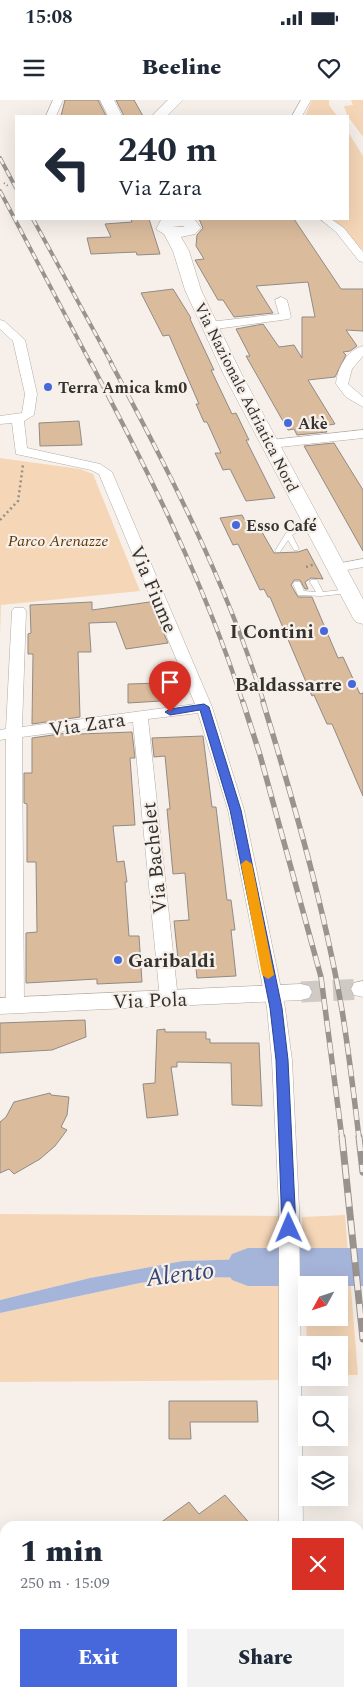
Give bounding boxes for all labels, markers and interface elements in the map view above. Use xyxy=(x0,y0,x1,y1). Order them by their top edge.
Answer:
text: 15:08 xyxy=(25,3,73,32)
text: Beeline xyxy=(142,51,221,84)
icon: menu xyxy=(20,54,48,82)
icon: heart xyxy=(315,54,343,82)
text: 240 m xyxy=(118,124,217,177)
icon: left xyxy=(35,135,100,200)
text: Via Zara xyxy=(118,172,202,205)
street label: Via Nazionale Adriatica Nord xyxy=(188,298,305,497)
place label: Terra Amica km0 xyxy=(58,376,187,400)
marker: Terra Amica km0 xyxy=(42,381,54,393)
place label: Akè xyxy=(298,412,328,436)
marker: Akè xyxy=(282,417,294,429)
place label: Esso Café xyxy=(246,514,317,538)
marker: Esso Café xyxy=(230,519,242,531)
park label: Parco Arenazze xyxy=(8,529,108,553)
street label: Via Fiume xyxy=(121,541,185,638)
place label: I Contini xyxy=(230,617,314,647)
marker: I Contini xyxy=(318,625,330,637)
pin xyxy=(149,661,191,712)
icon: arrive xyxy=(156,668,184,696)
place label: Baldassarre xyxy=(234,670,342,700)
marker: Baldassarre xyxy=(346,678,358,690)
street label: Via Zara xyxy=(47,705,127,745)
street label: Via Bachelet xyxy=(134,800,176,915)
place label: Garibaldi xyxy=(128,946,215,976)
marker: Garibaldi xyxy=(112,954,124,966)
street label: Via Pola xyxy=(112,985,188,1017)
position arrow xyxy=(262,1201,314,1253)
water label: Alento xyxy=(143,1252,217,1298)
north arrow xyxy=(298,1276,348,1326)
map controls xyxy=(298,1276,348,1506)
button: sound xyxy=(298,1336,348,1386)
button: search xyxy=(298,1396,348,1446)
button: layers xyxy=(298,1456,348,1506)
text: 1 min xyxy=(20,1529,103,1575)
button: close xyxy=(292,1538,344,1590)
text: 250 m · 15:09 xyxy=(20,1571,110,1595)
button: Exit xyxy=(20,1629,177,1687)
button: Share xyxy=(187,1629,344,1687)

